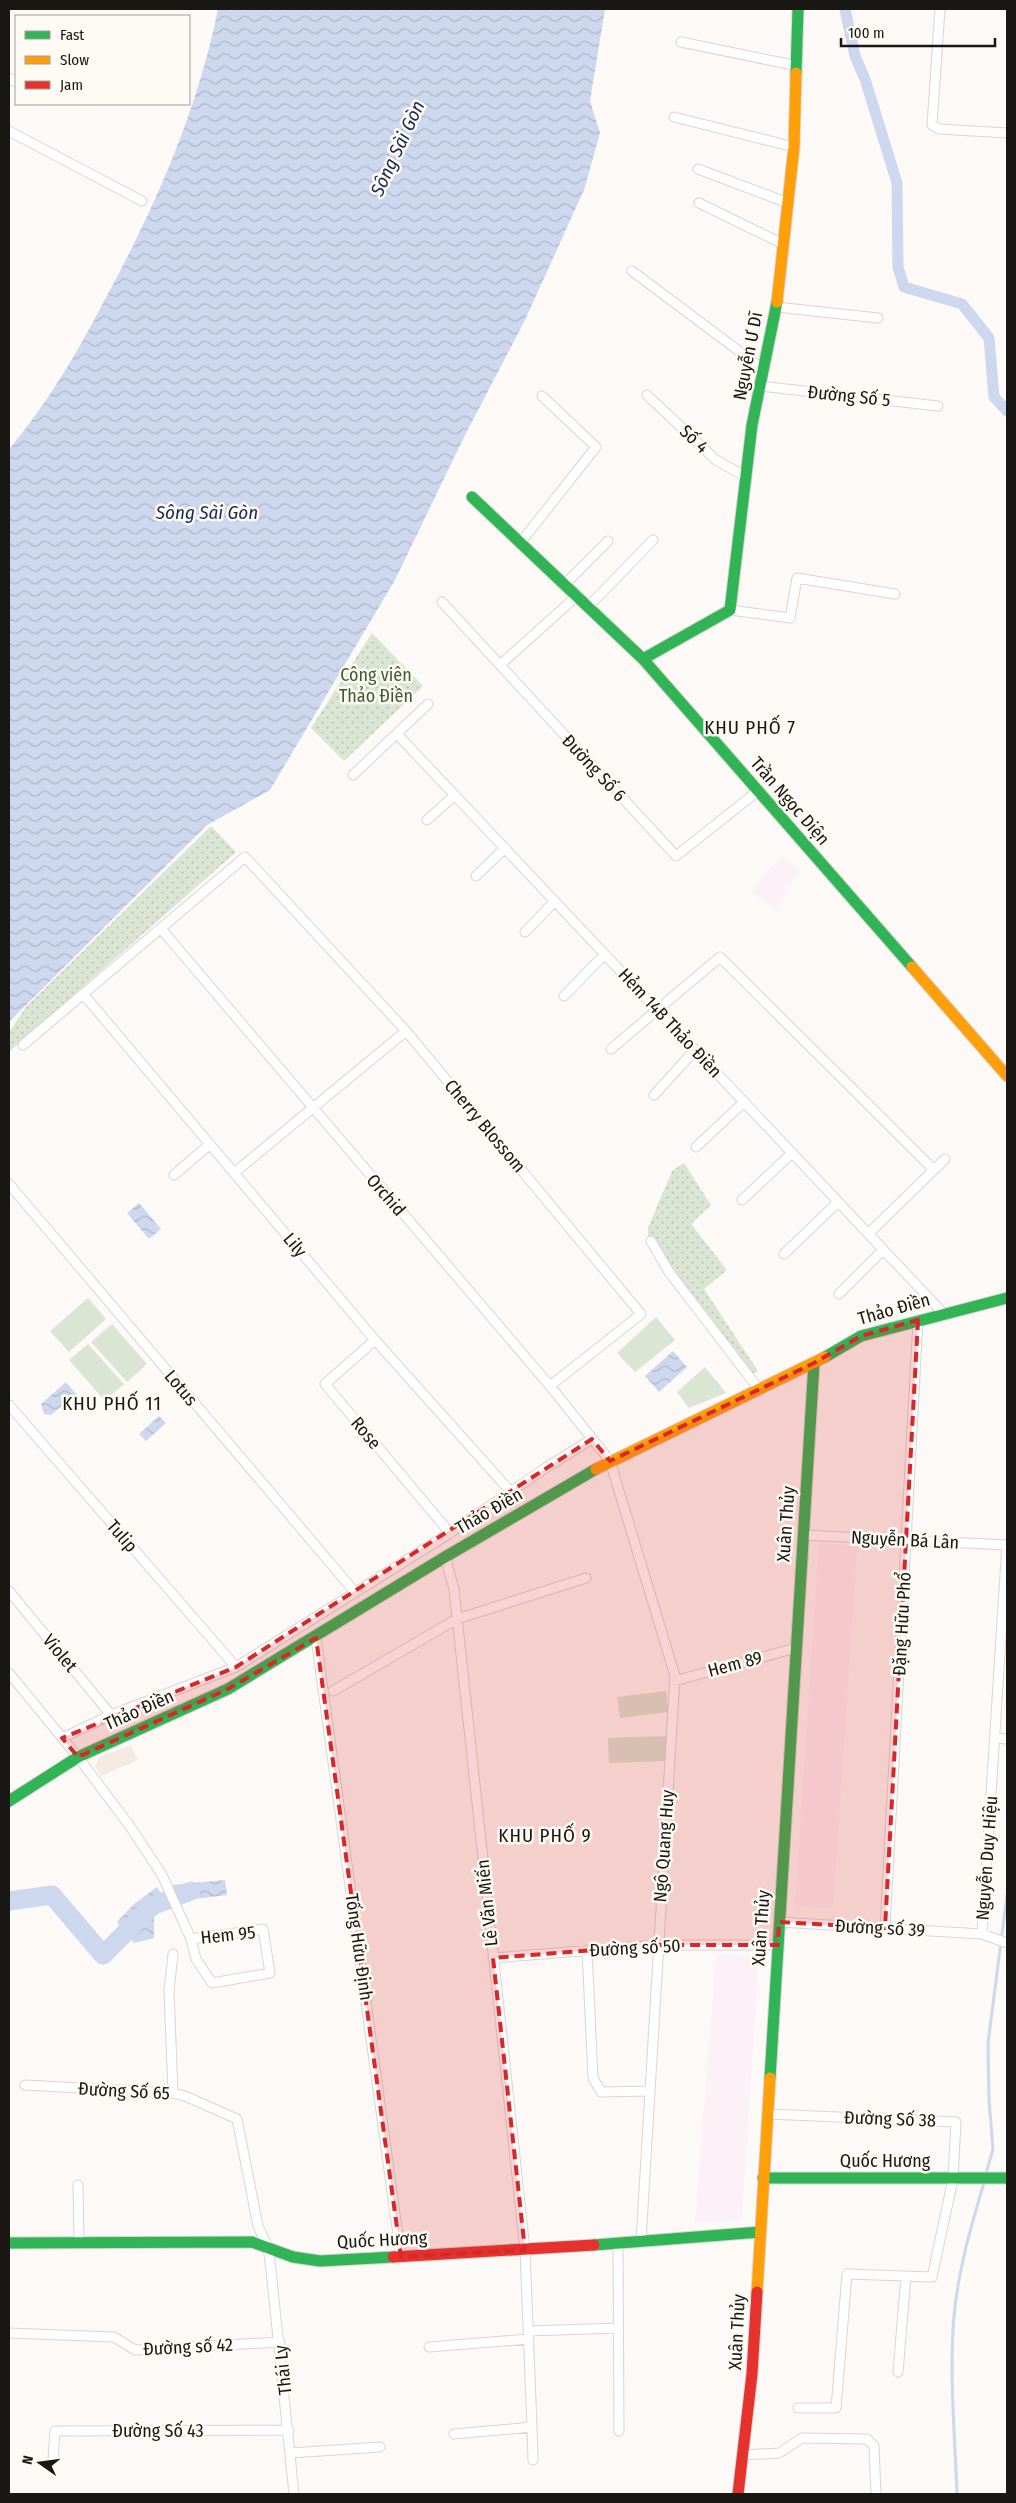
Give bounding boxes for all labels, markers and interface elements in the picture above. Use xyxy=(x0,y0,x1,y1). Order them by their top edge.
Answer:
legend xyxy=(15,15,190,105)
scale bar xyxy=(841,15,995,47)
text: 100 m xyxy=(848,24,885,42)
text: Fast xyxy=(60,26,84,44)
text: Slow xyxy=(60,51,89,69)
text: Jam xyxy=(60,76,83,94)
water label: Sông Sài Gòn xyxy=(365,97,430,200)
street label: Nguyễn Ư Dĩ xyxy=(729,309,767,402)
street label: Đường Số 5 xyxy=(807,381,891,411)
street label: Số 4 xyxy=(675,420,713,458)
water label: Sông Sài Gòn xyxy=(155,501,258,524)
park label: Công viên Thảo Điền xyxy=(339,664,413,707)
district label: KHU PHỐ 7 xyxy=(704,714,796,739)
street label: Đường Số 6 xyxy=(557,730,631,806)
street label: Trần Ngọc Diện xyxy=(746,752,834,850)
street label: Hẻm 14B Thảo Điền xyxy=(614,964,726,1082)
street label: Cherry Blossom xyxy=(440,1075,530,1177)
street label: Orchid xyxy=(362,1169,410,1221)
street label: Lily xyxy=(278,1228,312,1262)
street label: Thảo Điền xyxy=(855,1288,933,1330)
street label: Lotus xyxy=(160,1366,202,1411)
district label: KHU PHỐ 11 xyxy=(62,1390,162,1415)
street label: Rose xyxy=(346,1412,386,1454)
street label: Thảo Điền xyxy=(451,1483,527,1539)
street label: Xuân Thủy xyxy=(772,1485,800,1563)
street label: Tulip xyxy=(102,1515,142,1557)
street label: Nguyễn Bá Lân xyxy=(850,1526,960,1554)
street label: Đặng Hữu Phổ xyxy=(887,1571,916,1677)
street label: Violet xyxy=(38,1630,82,1676)
street label: Hem 89 xyxy=(705,1646,765,1682)
street label: Thảo Điền xyxy=(101,1685,177,1735)
street label: Ngô Quang Huy xyxy=(649,1789,679,1903)
street label: Nguyễn Duy Hiệu xyxy=(972,1795,1002,1921)
district label: KHU PHỐ 9 xyxy=(498,1822,592,1847)
street label: Lê Văn Miến xyxy=(471,1858,503,1948)
street label: Xuân Thủy xyxy=(747,1889,775,1967)
street label: Tống Hữu Định xyxy=(341,1892,377,2002)
street label: Đường số 39 xyxy=(834,1915,926,1941)
street label: Hem 95 xyxy=(200,1921,256,1949)
street label: Đường số 50 xyxy=(589,1935,681,1961)
street label: Đường Số 65 xyxy=(78,2078,170,2104)
street label: Đường Số 38 xyxy=(844,2106,936,2132)
street label: Quốc Hương xyxy=(840,2150,931,2172)
street label: Quốc Hương xyxy=(336,2227,428,2253)
street label: Xuân Thủy xyxy=(724,2294,750,2370)
street label: Đường số 42 xyxy=(142,2334,234,2360)
street label: Thái Ly xyxy=(269,2344,297,2396)
street label: Đường Số 43 xyxy=(112,2420,204,2442)
north arrow xyxy=(15,2438,65,2488)
text: N xyxy=(19,2454,37,2466)

